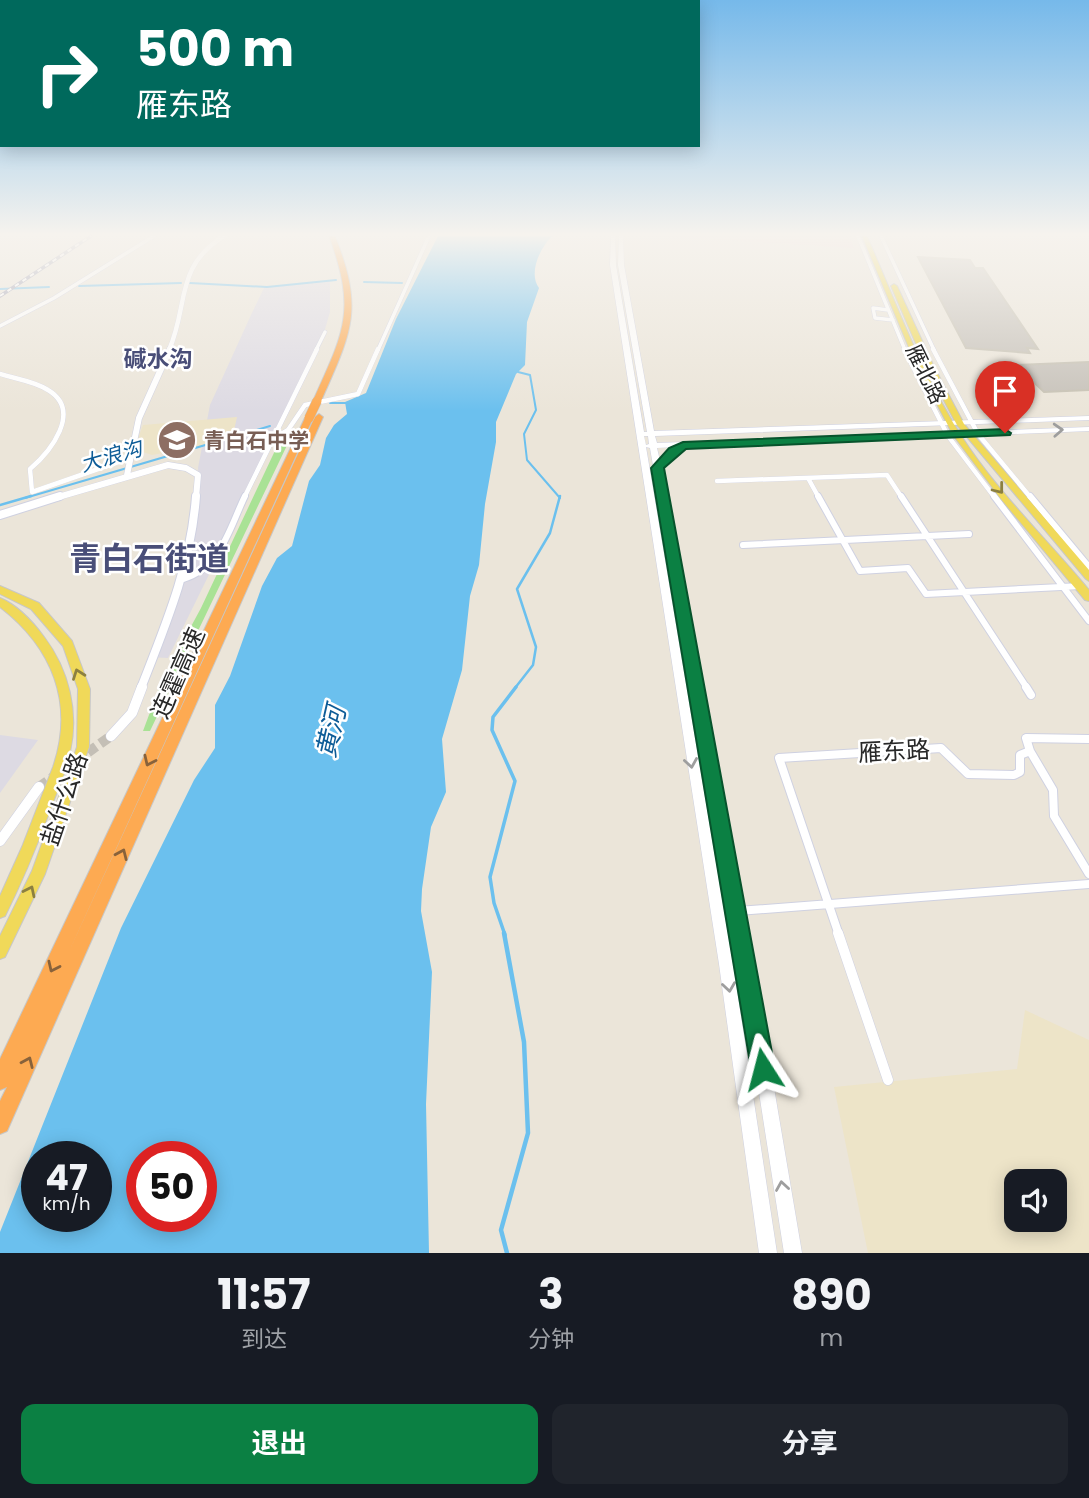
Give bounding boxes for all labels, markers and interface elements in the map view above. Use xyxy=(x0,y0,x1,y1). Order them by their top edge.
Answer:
text: 500 m xyxy=(136,15,294,83)
icon: right xyxy=(21,28,112,119)
text: 雁东路 xyxy=(136,82,232,127)
street label: 雁北路 xyxy=(899,339,953,409)
district label: 碱水沟 xyxy=(124,343,193,375)
pin xyxy=(975,361,1035,433)
icon: arrive xyxy=(986,372,1024,410)
school or university icon: 青白石中学 xyxy=(156,419,198,461)
one-way arrow xyxy=(1053,423,1064,438)
place label: 青白石中学 xyxy=(204,426,309,455)
water label: 大浪沟 xyxy=(77,433,147,479)
one-way arrow xyxy=(991,481,1004,494)
district label: 青白石街道 xyxy=(69,536,229,581)
street label: 连霍高速 xyxy=(143,622,213,724)
one-way arrow xyxy=(73,668,87,680)
water label: 黄河 xyxy=(308,698,356,761)
street label: 雁东路 xyxy=(857,733,931,769)
street label: 盐什公路 xyxy=(33,748,95,850)
one-way arrow xyxy=(143,754,157,766)
one-way arrow xyxy=(683,757,698,769)
one-way arrow xyxy=(113,849,127,861)
one-way arrow xyxy=(21,886,35,898)
one-way arrow xyxy=(47,960,61,972)
one-way arrow xyxy=(721,981,736,993)
position arrow xyxy=(726,1032,800,1106)
one-way arrow xyxy=(20,1056,34,1069)
speed limit sign: 50 xyxy=(126,1141,217,1232)
text: 47 xyxy=(45,1153,88,1202)
map controls xyxy=(1004,1169,1067,1232)
button: sound xyxy=(1004,1169,1067,1232)
one-way arrow xyxy=(775,1180,790,1192)
text: km/h xyxy=(43,1191,90,1216)
text: 11:57 xyxy=(217,1265,311,1324)
text: 3 xyxy=(538,1265,564,1324)
text: 890 xyxy=(791,1266,872,1325)
text: m xyxy=(820,1322,843,1354)
text: 到达 xyxy=(241,1323,287,1355)
text: 分钟 xyxy=(528,1323,574,1355)
button: 退出 xyxy=(21,1404,538,1484)
button: 分享 xyxy=(552,1404,1068,1484)

